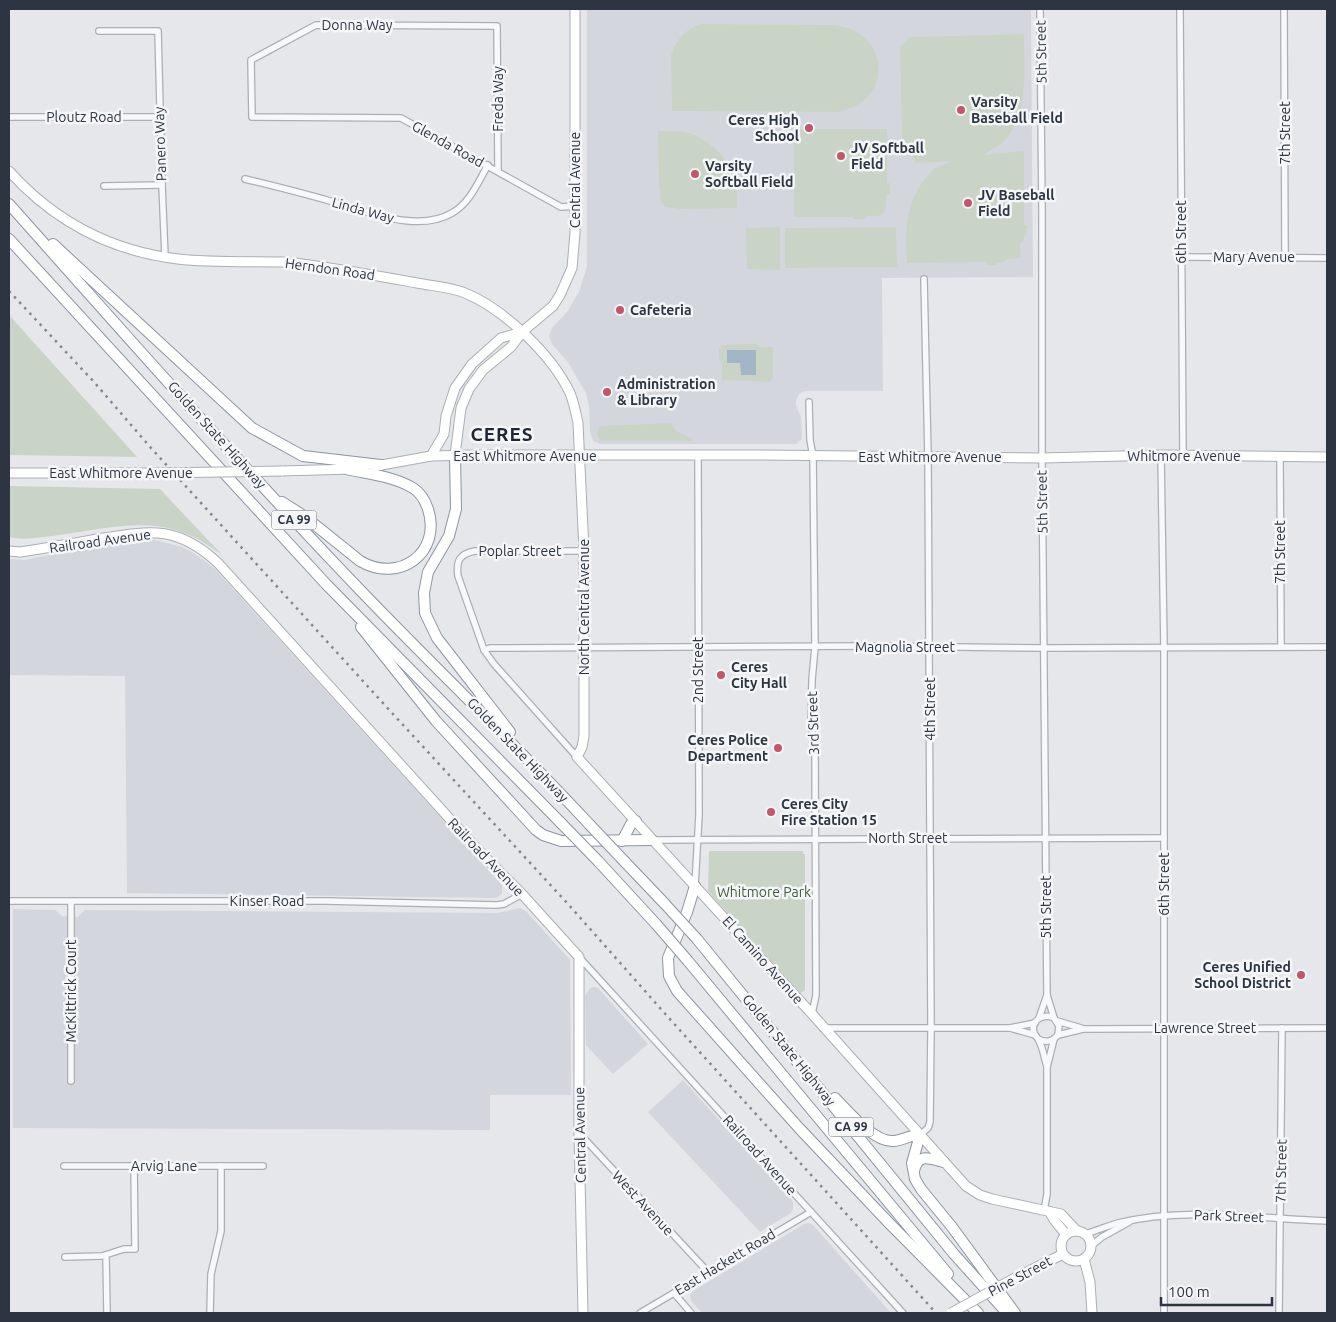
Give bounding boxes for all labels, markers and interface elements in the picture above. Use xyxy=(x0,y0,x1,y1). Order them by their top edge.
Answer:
street label: Donna Way xyxy=(321,17,393,33)
street label: 5th Street xyxy=(1032,20,1050,84)
street label: Freda Way xyxy=(490,66,506,132)
place label: Varsity Baseball Field xyxy=(971,94,1063,126)
street label: 7th Street xyxy=(1277,101,1293,165)
marker: Varsity Baseball Field xyxy=(955,104,967,116)
street label: Panero Way xyxy=(151,106,169,181)
street label: Ploutz Road xyxy=(46,109,122,125)
place label: Ceres High School xyxy=(728,112,799,144)
street label: Glenda Road xyxy=(409,118,487,170)
marker: Ceres High School xyxy=(803,122,815,134)
street label: Central Avenue xyxy=(567,132,583,228)
place label: JV Softball Field xyxy=(851,140,924,172)
marker: JV Softball Field xyxy=(835,150,847,162)
place label: Varsity Softball Field xyxy=(705,158,793,190)
marker: Varsity Softball Field xyxy=(689,168,701,180)
place label: JV Baseball Field xyxy=(978,187,1054,219)
street label: Linda Way xyxy=(330,194,396,226)
marker: JV Baseball Field xyxy=(962,197,974,209)
street label: 6th Street xyxy=(1173,200,1189,264)
street label: Mary Avenue xyxy=(1213,249,1295,265)
street label: Herndon Road xyxy=(284,255,376,283)
place label: Cafeteria xyxy=(630,302,692,318)
marker: Cafeteria xyxy=(614,304,626,316)
place label: Administration & Library xyxy=(617,376,716,408)
street label: Golden State Highway xyxy=(165,378,269,492)
marker: Administration & Library xyxy=(601,386,613,398)
district label: CERES xyxy=(470,423,534,445)
street label: East Whitmore Avenue xyxy=(453,448,597,464)
street label: Whitmore Avenue xyxy=(1127,448,1241,464)
street label: East Whitmore Avenue xyxy=(858,449,1002,465)
street label: East Whitmore Avenue xyxy=(49,465,193,481)
street label: 5th Street xyxy=(1033,470,1051,534)
road number: CA 99 xyxy=(272,510,316,530)
street label: 7th Street xyxy=(1272,520,1288,584)
street label: Railroad Avenue xyxy=(48,526,152,556)
street label: North Central Avenue xyxy=(576,539,592,675)
street label: Poplar Street xyxy=(478,543,562,559)
street label: 2nd Street xyxy=(690,636,706,703)
street label: Magnolia Street xyxy=(855,639,956,655)
place label: Ceres City Hall xyxy=(731,659,787,691)
marker: Ceres City Hall xyxy=(715,669,727,681)
street label: 4th Street xyxy=(922,677,938,741)
street label: 3rd Street xyxy=(804,690,822,755)
street label: Golden State Highway xyxy=(464,695,572,806)
place label: Ceres Police Department xyxy=(688,732,768,764)
marker: Ceres Police Department xyxy=(772,742,784,754)
place label: Ceres City Fire Station 15 xyxy=(781,796,877,828)
marker: Ceres City Fire Station 15 xyxy=(765,806,777,818)
street label: Railroad Avenue xyxy=(445,815,527,899)
street label: North Street xyxy=(868,830,948,846)
street label: 6th Street xyxy=(1156,852,1172,916)
street label: 5th Street xyxy=(1038,875,1054,939)
park label: Whitmore Park xyxy=(717,884,811,900)
street label: Kinser Road xyxy=(230,893,304,909)
street label: El Camino Avenue xyxy=(719,913,807,1007)
street label: McKittrick Court xyxy=(63,939,79,1042)
place label: Ceres Unified School District xyxy=(1194,959,1291,991)
marker: Ceres Unified School District xyxy=(1295,969,1307,981)
street label: Golden State Highway xyxy=(739,991,839,1109)
street label: Lawrence Street xyxy=(1154,1020,1257,1036)
street label: Central Avenue xyxy=(571,1087,589,1183)
street label: Railroad Avenue xyxy=(720,1112,800,1198)
road number: CA 99 xyxy=(828,1118,874,1136)
street label: 7th Street xyxy=(1272,1139,1290,1203)
street label: Arvig Lane xyxy=(131,1158,197,1174)
street label: West Avenue xyxy=(609,1167,677,1239)
street label: Park Street xyxy=(1194,1207,1265,1225)
street label: East Hackett Road xyxy=(672,1226,778,1298)
street label: Pine Street xyxy=(985,1252,1055,1299)
scale bar xyxy=(1161,1274,1272,1306)
text: 100 m xyxy=(1168,1283,1210,1300)

